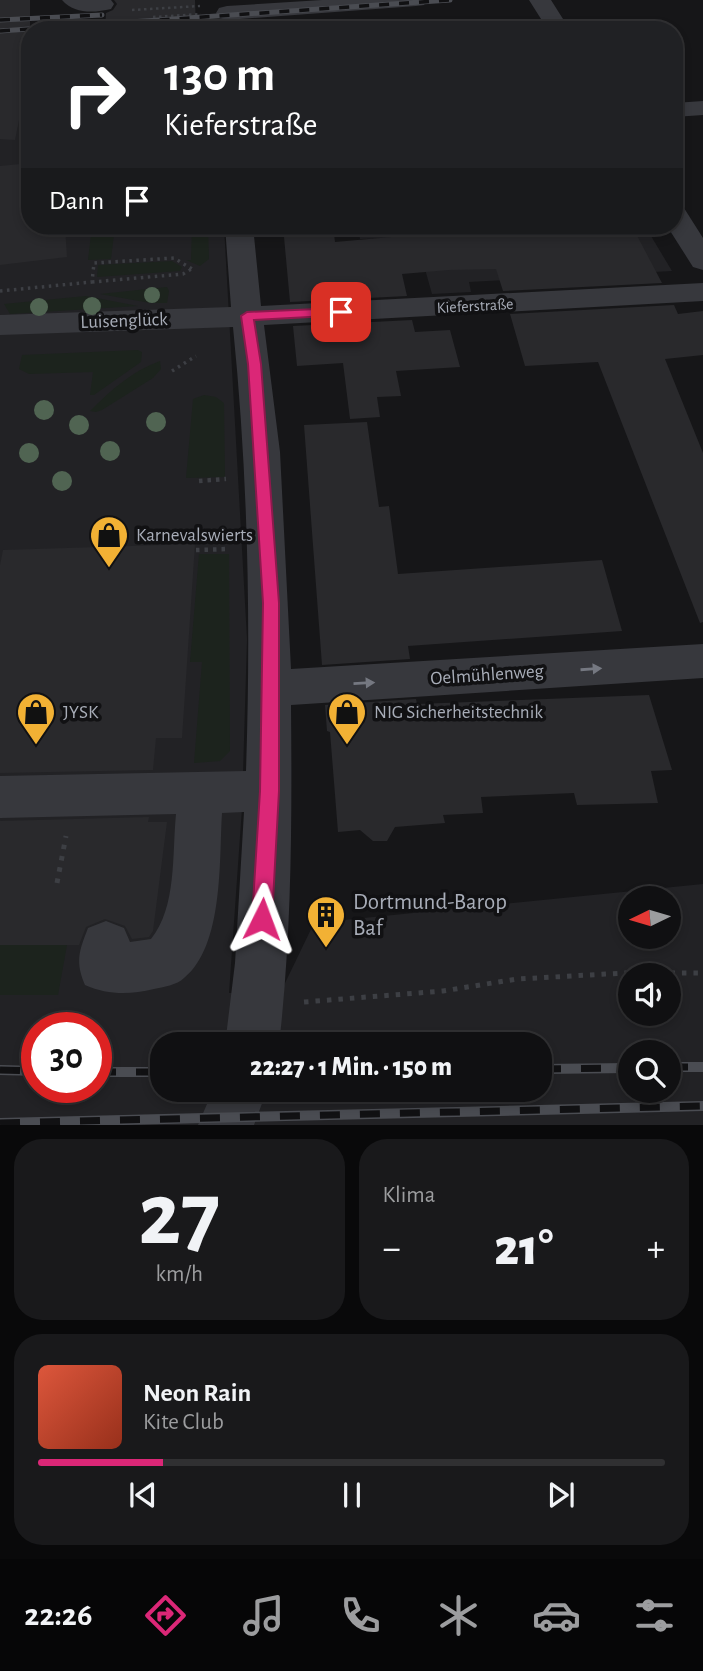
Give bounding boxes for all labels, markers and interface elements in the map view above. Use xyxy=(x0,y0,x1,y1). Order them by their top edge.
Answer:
icon: right xyxy=(49,49,140,140)
text: 130 m xyxy=(164,51,275,100)
text: Kieferstraße xyxy=(164,109,318,141)
icon: arrive xyxy=(118,182,156,220)
text: Dann xyxy=(49,188,104,214)
pin xyxy=(311,282,371,342)
icon: arrive xyxy=(322,293,360,331)
street label: Kieferstraße xyxy=(436,296,514,316)
street label: Luisenglück xyxy=(80,310,168,332)
shop icon: Karnevalswierts xyxy=(88,514,130,569)
place label: Karnevalswierts xyxy=(136,526,253,545)
street label: Oelmühlenweg xyxy=(430,662,545,688)
one-way arrow xyxy=(581,663,603,674)
one-way arrow xyxy=(354,677,376,688)
shop icon: JYSK xyxy=(15,691,57,746)
shop icon: NIG Sicherheitstechnik xyxy=(326,691,368,746)
place label: JYSK xyxy=(63,703,99,722)
place label: NIG Sicherheitstechnik xyxy=(374,703,543,722)
position arrow xyxy=(225,882,299,956)
north arrow xyxy=(618,886,681,948)
map controls xyxy=(618,886,681,1103)
place label: Dortmund-Barop Baf xyxy=(353,891,507,940)
building icon: Dortmund-Barop Baf xyxy=(305,894,347,949)
button: sound xyxy=(618,963,681,1026)
speed limit sign: 30 xyxy=(21,1012,112,1103)
button: search xyxy=(618,1040,681,1103)
text: 22:27 · 1 Min. · 150 m xyxy=(250,1054,452,1080)
text: 27 xyxy=(138,1170,220,1261)
text: Klima xyxy=(383,1184,435,1207)
text: 21° xyxy=(494,1222,553,1274)
text: − xyxy=(383,1230,401,1268)
text: + xyxy=(647,1230,665,1268)
text: km/h xyxy=(156,1263,203,1286)
text: Neon Rain xyxy=(143,1380,251,1406)
text: Kite Club xyxy=(143,1411,224,1434)
icon: previous xyxy=(124,1476,162,1514)
icon: pause xyxy=(333,1476,371,1514)
icon: next xyxy=(542,1476,580,1514)
icon: directions xyxy=(141,1591,190,1640)
icon: music xyxy=(239,1591,288,1640)
icon: phone xyxy=(336,1591,385,1640)
icon: climate xyxy=(434,1591,483,1640)
icon: car xyxy=(532,1591,581,1640)
icon: filters xyxy=(630,1591,679,1640)
text: 22:26 xyxy=(24,1599,92,1631)

